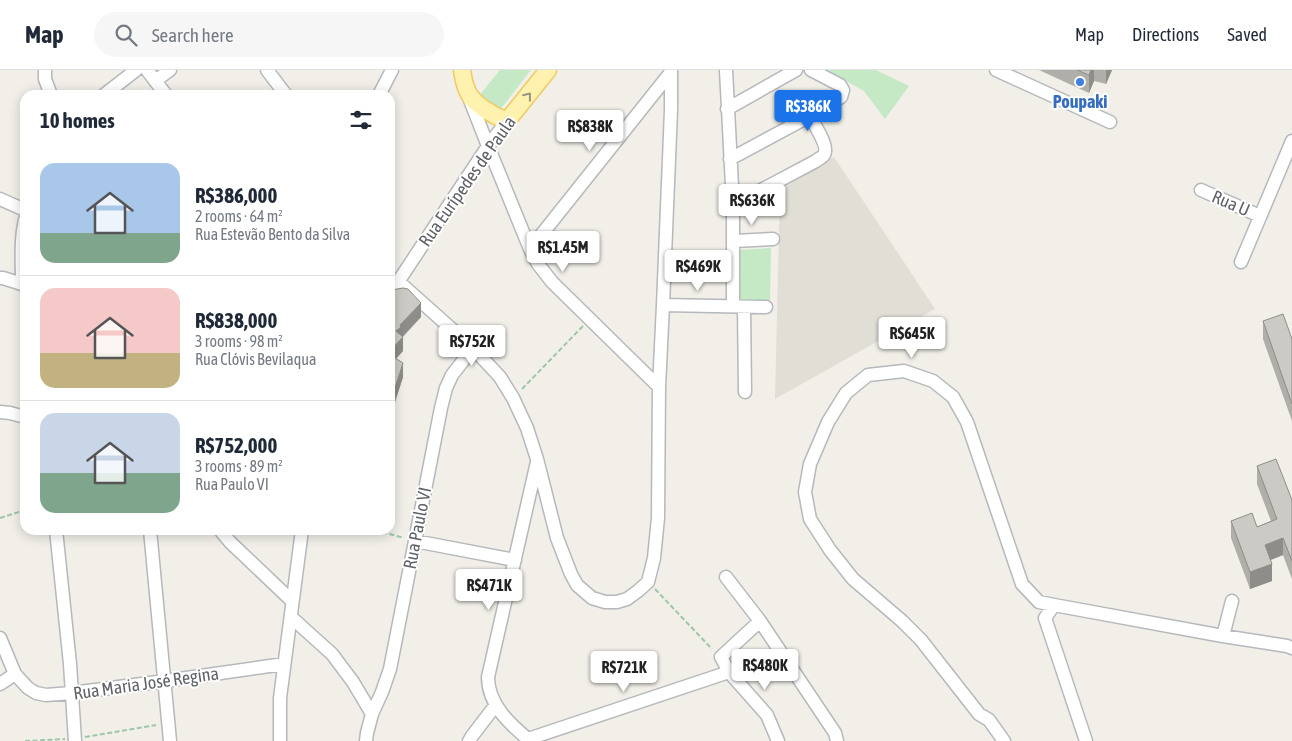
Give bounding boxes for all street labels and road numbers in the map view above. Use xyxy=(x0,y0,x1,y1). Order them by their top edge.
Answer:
street label: Rua Eurípedes de Paula xyxy=(414,112,520,250)
street label: Rua U xyxy=(1209,186,1253,220)
street label: Rua Paulo VI xyxy=(399,485,435,571)
street label: Rua Maria José Regina xyxy=(72,662,220,704)

